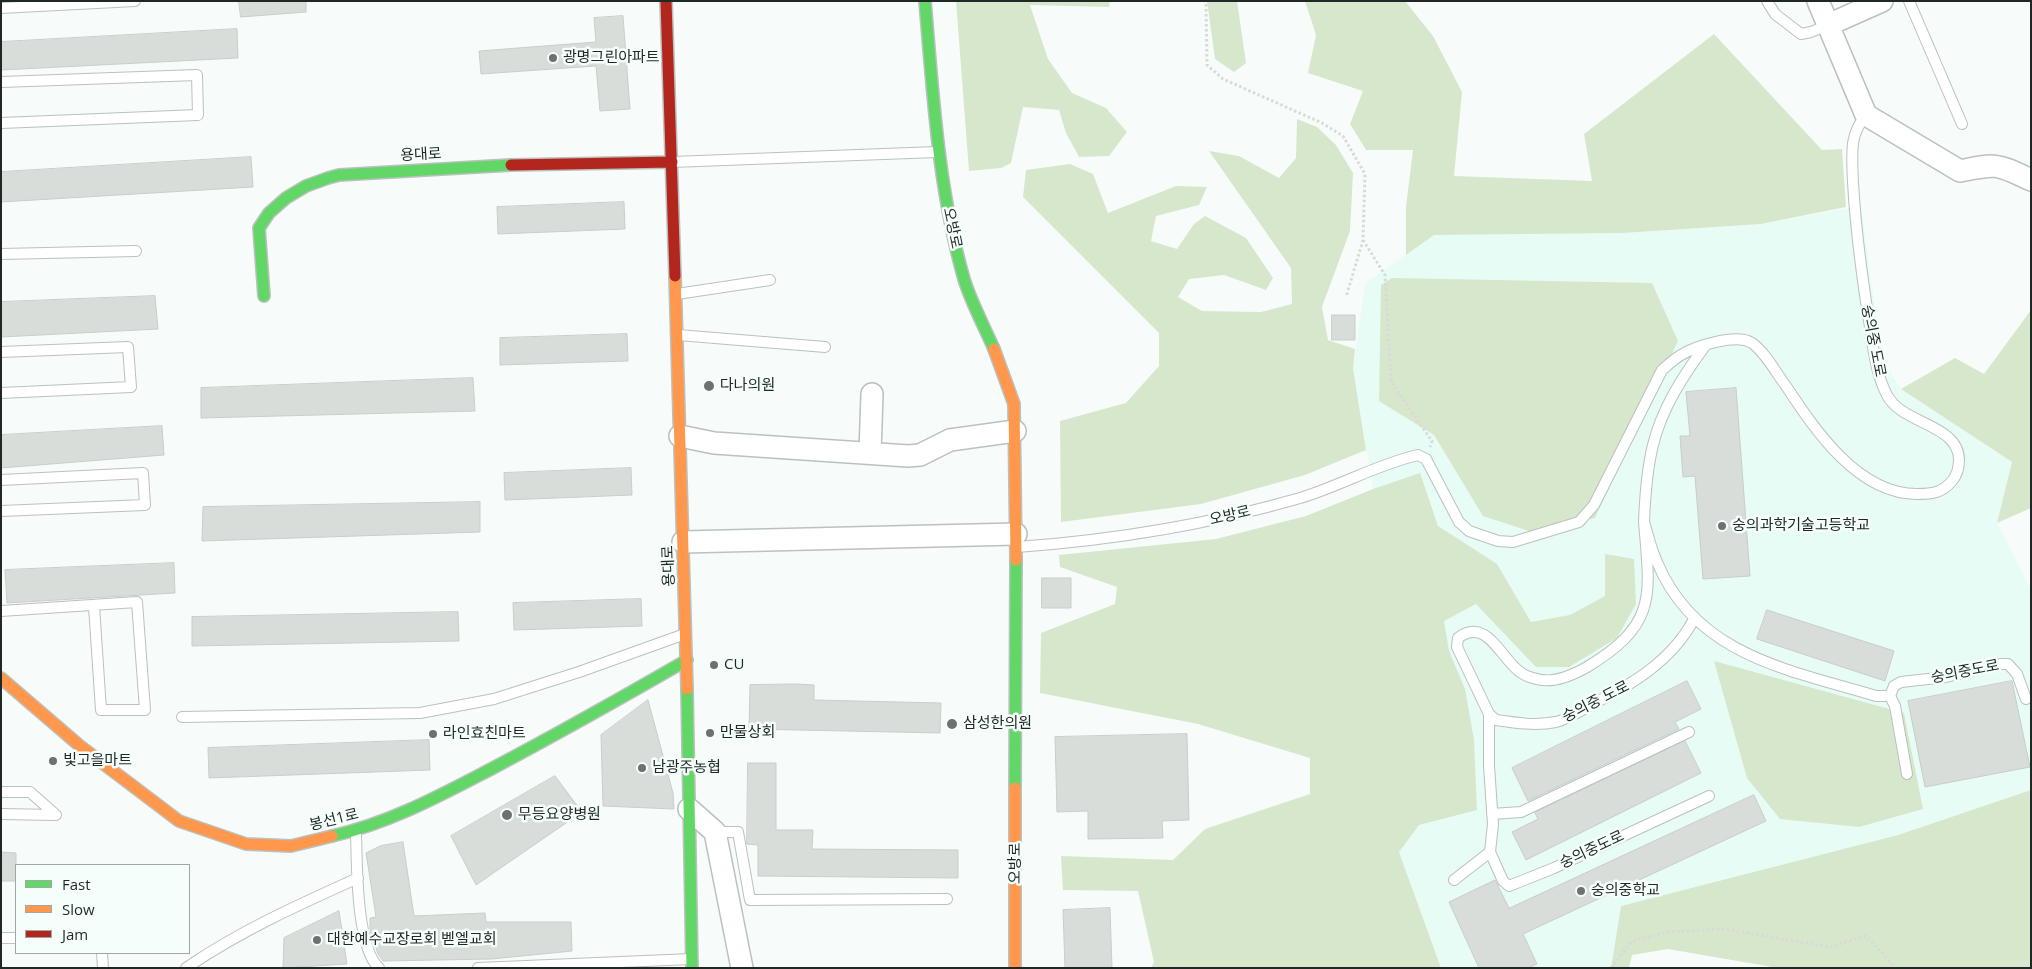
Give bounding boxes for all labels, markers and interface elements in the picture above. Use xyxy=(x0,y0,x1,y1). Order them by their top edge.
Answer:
place label: 광명그린아파트 xyxy=(563,49,660,67)
marker: 광명그린아파트 xyxy=(547,52,559,64)
street label: 용대로 xyxy=(400,145,442,165)
street label: 오방로 xyxy=(939,206,965,250)
street label: 숭의중 도로 xyxy=(1857,304,1889,378)
place label: 다나의원 xyxy=(720,377,775,395)
marker: 다나의원 xyxy=(702,379,716,393)
street label: 오방로 xyxy=(1208,503,1252,529)
place label: 숭의과학기술고등학교 xyxy=(1732,517,1870,535)
marker: 숭의과학기술고등학교 xyxy=(1716,520,1728,532)
street label: 용대로 xyxy=(659,545,679,587)
place label: CU xyxy=(724,656,744,674)
street label: 숭의중도로 xyxy=(1929,657,2001,687)
marker: CU xyxy=(708,659,720,671)
street label: 숭의중 도로 xyxy=(1559,677,1633,727)
place label: 삼성한의원 xyxy=(963,715,1032,733)
marker: 삼성한의원 xyxy=(945,717,959,731)
place label: 만물상회 xyxy=(720,724,775,742)
place label: 라인효친마트 xyxy=(443,725,526,743)
marker: 만물상회 xyxy=(704,727,716,739)
marker: 라인효친마트 xyxy=(427,728,439,740)
place label: 빛고을마트 xyxy=(63,752,132,770)
marker: 빛고을마트 xyxy=(47,755,59,767)
place label: 남광주농협 xyxy=(652,759,721,777)
marker: 남광주농협 xyxy=(636,762,648,774)
street label: 봉선1로 xyxy=(308,805,360,835)
place label: 무등요양병원 xyxy=(518,806,601,824)
marker: 무등요양병원 xyxy=(500,808,514,822)
street label: 숭의중도로 xyxy=(1557,827,1627,873)
street label: 오방로 xyxy=(1007,842,1025,884)
legend xyxy=(15,864,190,954)
text: Fast xyxy=(62,874,91,894)
place label: 숭의중학교 xyxy=(1591,882,1660,900)
marker: 숭의중학교 xyxy=(1575,885,1587,897)
text: Slow xyxy=(62,899,95,919)
text: Jam xyxy=(62,924,88,944)
place label: 대한예수교장로회 벧엘교회 xyxy=(327,931,496,949)
marker: 대한예수교장로회 벧엘교회 xyxy=(311,934,323,946)

